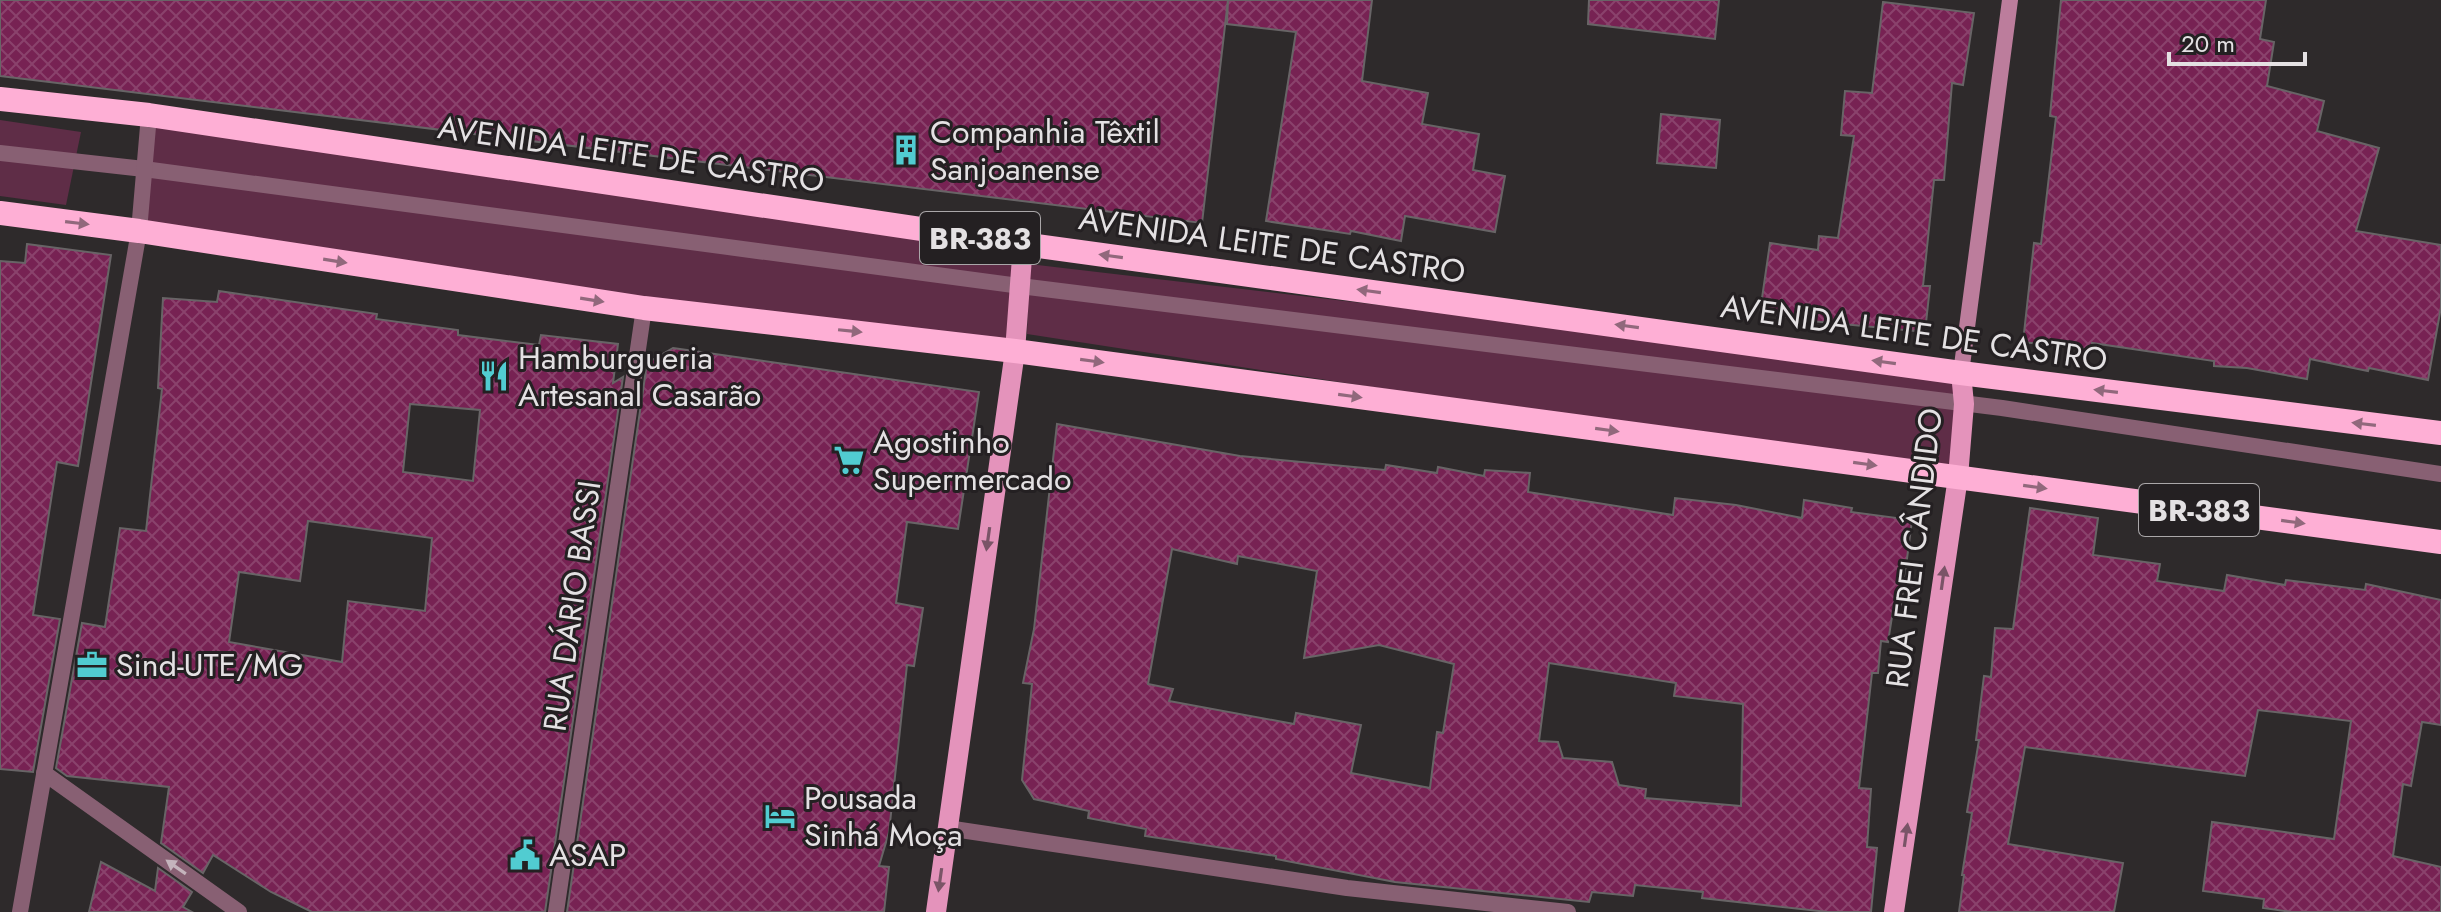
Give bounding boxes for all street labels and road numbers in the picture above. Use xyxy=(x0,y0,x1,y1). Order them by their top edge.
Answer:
street label: AVENIDA LEITE DE CASTRO xyxy=(435,104,827,204)
street label: AVENIDA LEITE DE CASTRO xyxy=(1076,195,1468,295)
road number: BR-383 xyxy=(920,212,1040,264)
street label: AVENIDA LEITE DE CASTRO xyxy=(1718,283,2110,383)
street label: RUA FREI CÂNDIDO xyxy=(1874,405,1954,691)
street label: RUA DÁRIO BASSI xyxy=(532,478,612,734)
road number: BR-383 xyxy=(2139,484,2259,536)

